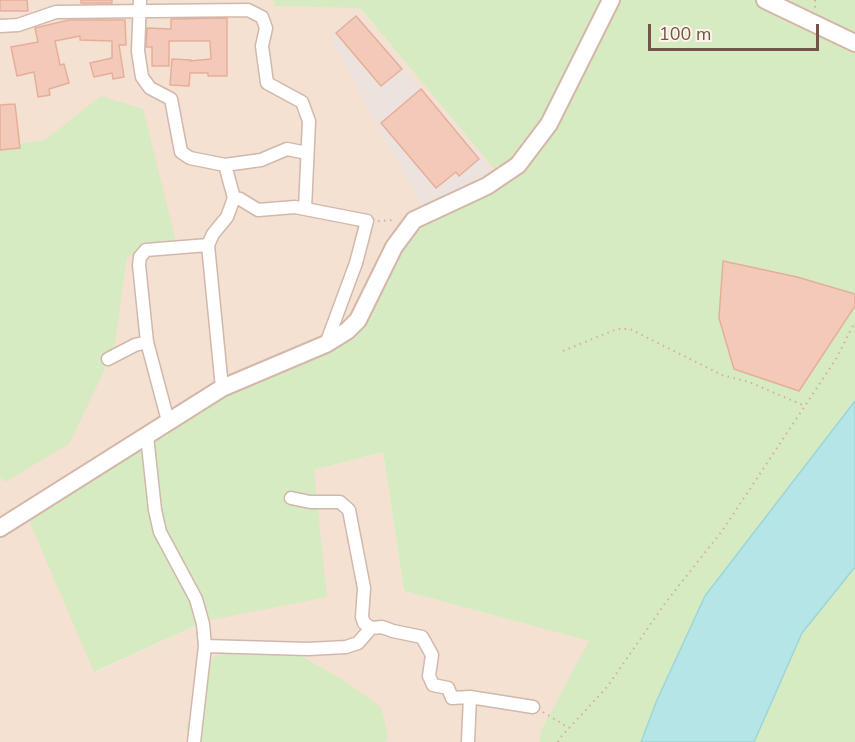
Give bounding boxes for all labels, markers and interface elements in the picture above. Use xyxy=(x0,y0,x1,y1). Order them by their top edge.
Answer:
scale bar xyxy=(651,12,822,50)
text: 100 m xyxy=(659,22,711,46)

